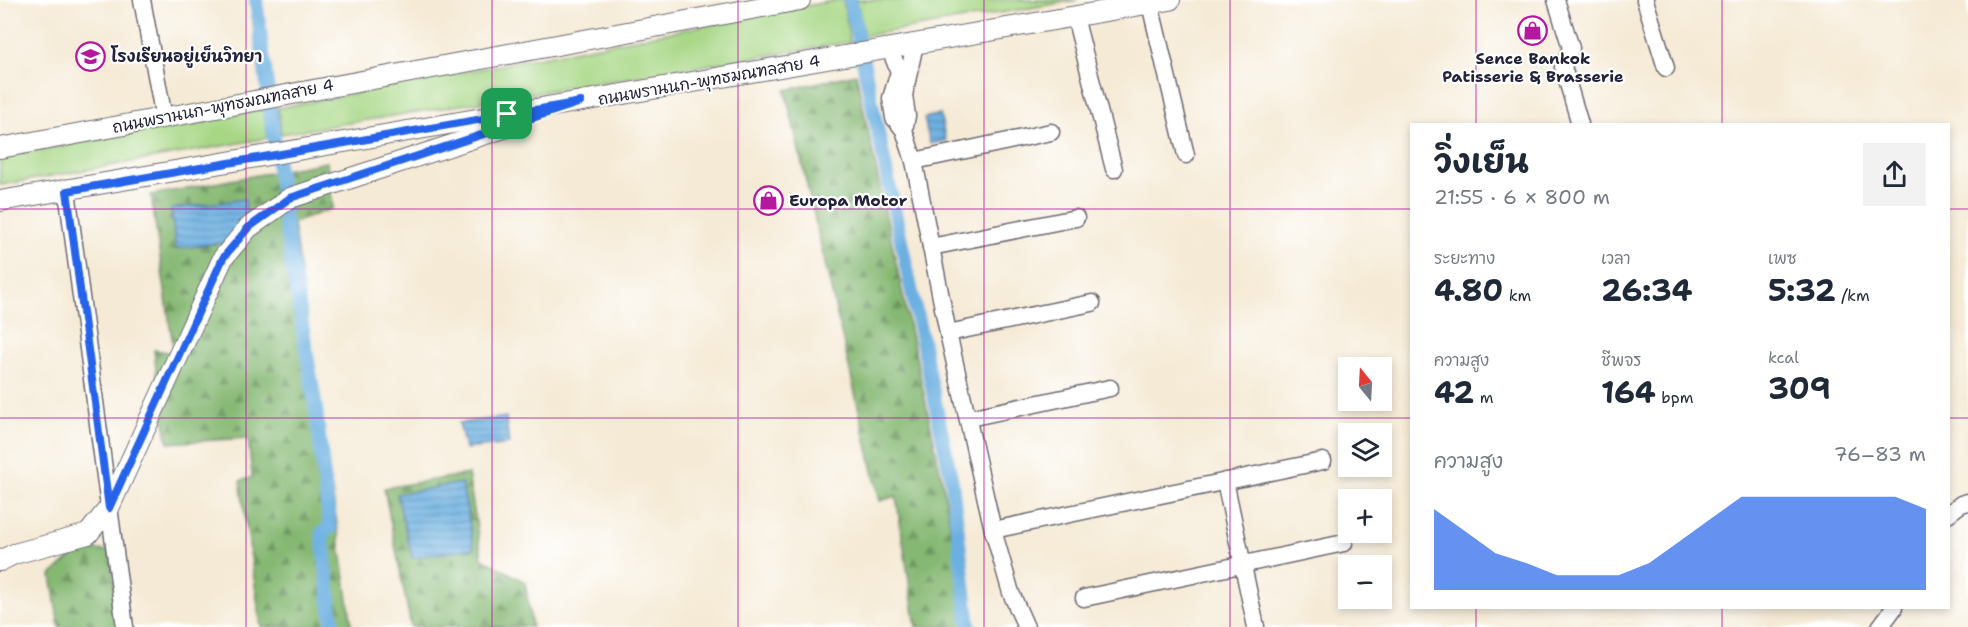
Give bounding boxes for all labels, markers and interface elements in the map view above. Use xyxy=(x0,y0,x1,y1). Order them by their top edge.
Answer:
shop icon: Sence Bankok Patisserie & Brasserie xyxy=(1517,14,1549,46)
school or university icon: โรงเรียนอยู่เย็นวิทยา xyxy=(74,40,106,72)
place label: โรงเรียนอยู่เย็นวิทยา xyxy=(110,44,262,68)
place label: Sence Bankok Patisserie & Brasserie xyxy=(1442,48,1624,87)
street label: ถนนพรานนก-พุทธมณฑลสาย 4 xyxy=(596,50,822,112)
street label: ถนนพรานนก-พุทธมณฑลสาย 4 xyxy=(110,74,336,140)
pin xyxy=(481,88,532,139)
icon: arrive xyxy=(490,97,523,130)
text: วิ่งเย็น xyxy=(1434,139,1529,184)
button: share xyxy=(1863,143,1926,206)
shop icon: Europa Motor xyxy=(752,184,784,216)
text: 21:55 · 6 × 800 m xyxy=(1434,184,1610,210)
place label: Europa Motor xyxy=(789,190,908,211)
text: ระยะทาง xyxy=(1434,248,1495,269)
text: เวลา xyxy=(1601,248,1631,269)
text: เพซ xyxy=(1768,248,1797,269)
text: 4.80 xyxy=(1434,270,1503,311)
text: 26:34 xyxy=(1601,270,1693,311)
text: 5:32 xyxy=(1768,270,1836,311)
text: km xyxy=(1503,285,1531,306)
text: /km xyxy=(1836,285,1870,306)
text: kcal xyxy=(1768,347,1799,368)
text: ความสูง xyxy=(1434,350,1489,371)
text: ชีพจร xyxy=(1601,350,1641,371)
north arrow xyxy=(1338,357,1392,411)
map controls xyxy=(1338,357,1392,609)
text: 309 xyxy=(1768,368,1831,409)
text: 42 xyxy=(1434,372,1474,413)
text: 164 xyxy=(1601,372,1656,413)
text: m xyxy=(1474,387,1494,408)
text: bpm xyxy=(1656,387,1693,408)
button: layers xyxy=(1338,423,1392,477)
text: 76–83 m xyxy=(1834,441,1926,467)
text: ความสูง xyxy=(1434,448,1503,474)
button: + xyxy=(1338,489,1392,543)
button: − xyxy=(1338,555,1392,609)

